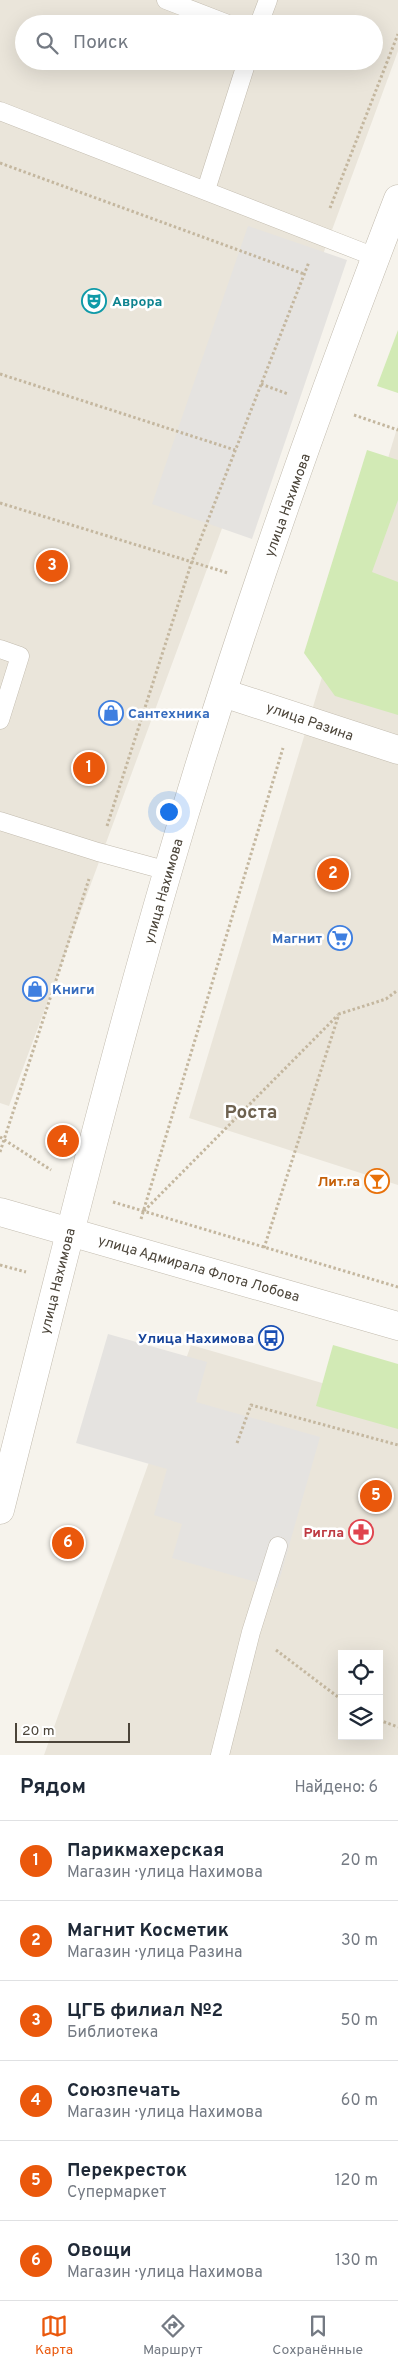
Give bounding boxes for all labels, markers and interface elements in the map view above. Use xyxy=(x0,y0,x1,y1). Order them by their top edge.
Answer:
search box xyxy=(15,15,383,70)
icon: search xyxy=(33,29,61,57)
text: Поиск xyxy=(73,31,129,55)
theatre icon: Аврора xyxy=(81,288,107,314)
place label: Аврора xyxy=(112,294,162,311)
street label: улица Нахимова xyxy=(262,452,315,560)
pin: 3 xyxy=(36,547,68,585)
shop icon: Сантехника xyxy=(98,700,124,726)
street label: улица Разина xyxy=(264,700,355,745)
place label: Сантехника xyxy=(128,706,210,723)
pin: 1 xyxy=(73,749,105,787)
your location xyxy=(156,799,182,825)
street label: улица Нахимова xyxy=(141,837,188,946)
pin: 2 xyxy=(317,855,349,893)
supermarket icon: Магнит xyxy=(327,925,353,951)
place label: Магнит xyxy=(272,931,322,948)
shop icon: Книги xyxy=(22,976,48,1002)
place label: Книги xyxy=(52,982,95,999)
district label: Роста xyxy=(225,1101,277,1125)
pin: 4 xyxy=(47,1122,79,1160)
bar icon: Лит.ra xyxy=(364,1168,390,1194)
place label: Лит.ra xyxy=(317,1174,360,1191)
street label: улица Нахимова xyxy=(37,1227,80,1336)
street label: улица Адмирала Флота Лобова xyxy=(96,1232,301,1306)
bus stop icon: Улица Нахимова xyxy=(258,1325,284,1351)
place label: Улица Нахимова xyxy=(138,1331,254,1348)
pin: 5 xyxy=(360,1477,392,1515)
pharmacy icon: Ригла xyxy=(348,1519,374,1545)
pin: 6 xyxy=(52,1524,84,1562)
place label: Ригла xyxy=(303,1525,344,1542)
map controls xyxy=(338,1650,383,1740)
button: locate xyxy=(338,1650,383,1695)
button: layers xyxy=(338,1695,383,1740)
scale bar xyxy=(15,1720,130,1743)
text: 20 m xyxy=(22,1723,55,1740)
text: Рядом xyxy=(20,1774,86,1801)
text: Найдено: 6 xyxy=(295,1778,378,1798)
text: Парикмахерская xyxy=(67,1839,224,1863)
text: 1 xyxy=(33,1851,39,1871)
text: 20 m xyxy=(341,1851,378,1871)
text: Магазин · улица Нахимова xyxy=(67,1863,263,1883)
text: Магнит Косметик xyxy=(67,1919,229,1943)
text: 2 xyxy=(31,1931,41,1951)
text: 30 m xyxy=(341,1931,378,1951)
text: Магазин · улица Разина xyxy=(67,1943,242,1963)
text: ЦГБ филиал №2 xyxy=(67,1999,223,2023)
text: 3 xyxy=(31,2011,41,2031)
text: 50 m xyxy=(341,2011,378,2031)
text: Библиотека xyxy=(67,2023,158,2043)
text: Союзпечать xyxy=(67,2079,181,2103)
text: 4 xyxy=(31,2091,41,2111)
text: 60 m xyxy=(341,2091,378,2111)
text: Магазин · улица Нахимова xyxy=(67,2103,263,2123)
text: Перекресток xyxy=(67,2159,187,2183)
text: 5 xyxy=(31,2171,41,2191)
text: 120 m xyxy=(335,2171,378,2191)
text: Супермаркет xyxy=(67,2183,167,2203)
text: Овощи xyxy=(67,2239,131,2263)
text: 6 xyxy=(31,2251,41,2271)
text: 130 m xyxy=(335,2251,378,2271)
text: Магазин · улица Нахимова xyxy=(67,2263,263,2283)
tab: Карта xyxy=(35,2312,73,2359)
tab: Маршрут xyxy=(143,2312,203,2359)
tab: Сохранённые xyxy=(272,2312,363,2359)

